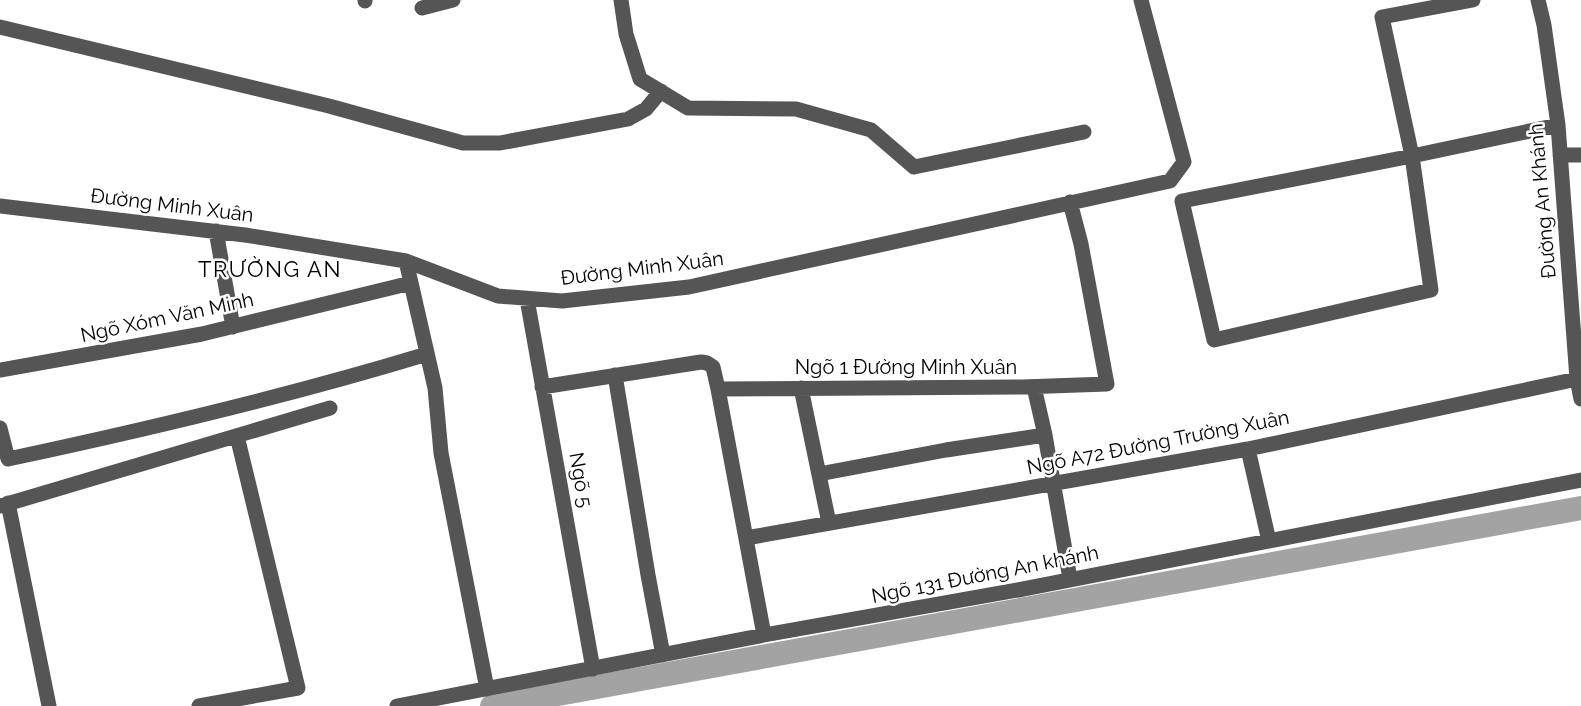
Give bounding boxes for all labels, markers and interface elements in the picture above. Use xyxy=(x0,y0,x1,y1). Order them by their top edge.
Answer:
street label: Đường An Khánh xyxy=(1523,122,1561,280)
street label: Đường Minh Xuân xyxy=(89,183,255,227)
street label: Đường Minh Xuân xyxy=(559,246,725,290)
district label: TRƯỜNG AN xyxy=(198,256,342,282)
street label: Ngõ Xóm Văn Minh xyxy=(78,287,256,347)
street label: Ngõ 1 Đường Minh Xuân xyxy=(795,355,1017,379)
street label: Ngõ A72 Đường Trường Xuân xyxy=(1025,405,1291,479)
street label: Ngõ 5 xyxy=(564,451,598,510)
street label: Ngõ 131 Đường An khánh xyxy=(869,540,1101,608)

